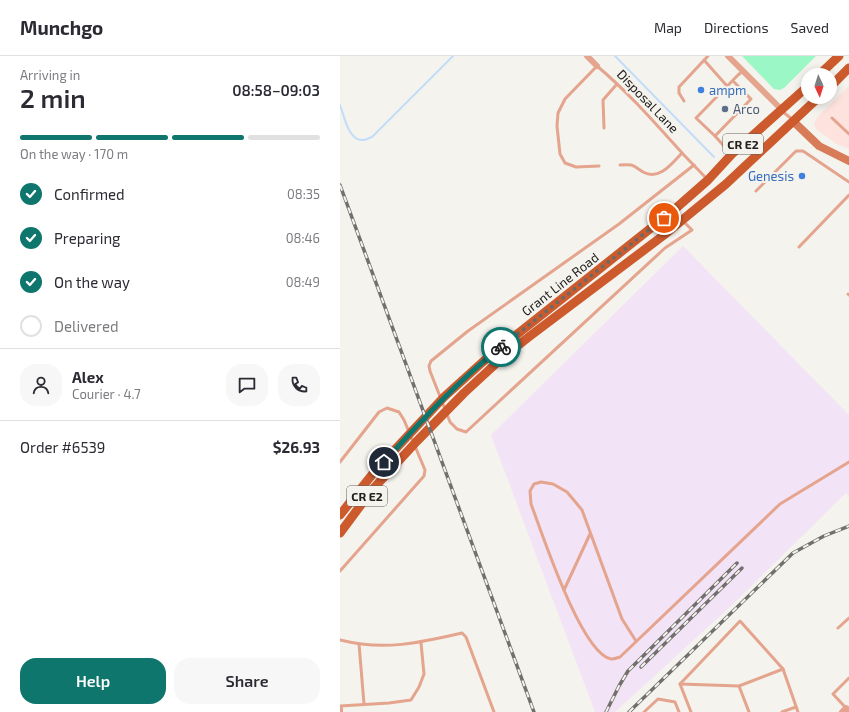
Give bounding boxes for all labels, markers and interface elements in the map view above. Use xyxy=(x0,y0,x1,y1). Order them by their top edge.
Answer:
text: Munchgo xyxy=(20,16,103,39)
text: Map xyxy=(654,19,682,36)
text: Directions xyxy=(704,19,769,36)
text: Saved xyxy=(791,19,829,36)
street label: Disposal Lane xyxy=(614,66,682,136)
text: Arriving in xyxy=(20,67,80,83)
north arrow xyxy=(801,68,837,104)
map controls xyxy=(801,68,837,104)
text: 08:58–09:03 xyxy=(232,81,320,99)
text: 2 min xyxy=(20,82,86,113)
place label: ampm xyxy=(709,82,746,98)
marker: ampm xyxy=(696,85,706,95)
place label: Arco xyxy=(733,101,760,117)
marker: Arco xyxy=(720,104,730,114)
road number: CR E2 xyxy=(723,134,763,154)
text: On the way · 170 m xyxy=(20,146,128,162)
place label: Genesis xyxy=(748,168,794,184)
marker: Genesis xyxy=(797,171,807,181)
icon: check xyxy=(20,183,42,205)
text: Confirmed xyxy=(54,185,125,203)
text: 08:35 xyxy=(287,186,320,202)
pin xyxy=(647,201,681,235)
icon: bag xyxy=(653,207,675,229)
icon: check xyxy=(20,227,42,249)
text: Preparing xyxy=(54,229,120,247)
text: 08:46 xyxy=(286,230,320,246)
street label: Grant Line Road xyxy=(518,249,602,319)
icon: check xyxy=(20,271,42,293)
text: On the way xyxy=(54,273,130,291)
text: 08:49 xyxy=(286,274,320,290)
text: Delivered xyxy=(54,317,119,335)
courier xyxy=(481,327,521,367)
icon: bike xyxy=(490,336,512,358)
button: person xyxy=(20,364,62,406)
button: chat xyxy=(226,364,268,406)
button: phone xyxy=(278,364,320,406)
text: Alex xyxy=(72,368,104,386)
text: Courier · 4.7 xyxy=(72,386,141,402)
text: Order #6539 xyxy=(20,438,105,456)
text: $26.93 xyxy=(273,438,320,456)
pin xyxy=(367,445,401,479)
icon: home xyxy=(373,451,395,473)
road number: CR E2 xyxy=(347,486,387,506)
button: Help xyxy=(20,658,166,704)
button: Share xyxy=(174,658,320,704)

